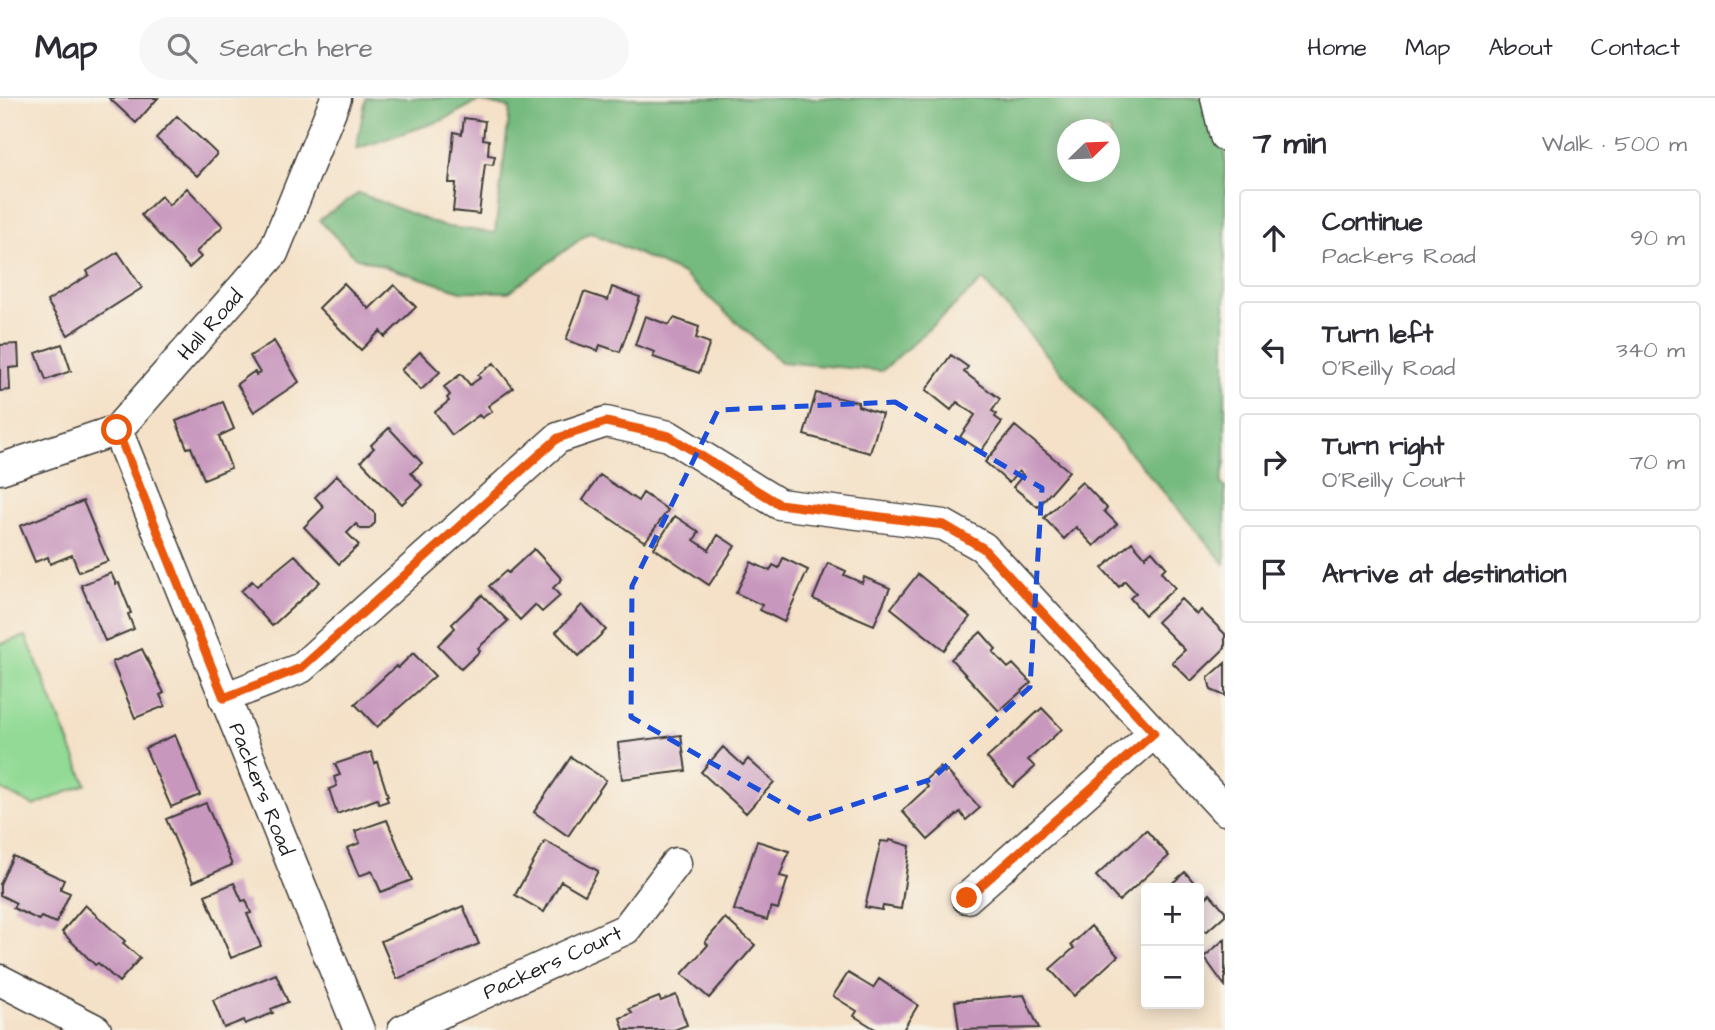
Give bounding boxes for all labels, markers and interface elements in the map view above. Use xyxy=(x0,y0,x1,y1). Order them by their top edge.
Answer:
search box xyxy=(139,17,629,80)
text: Map xyxy=(35,25,97,71)
icon: search xyxy=(163,29,201,67)
text: Search here xyxy=(219,30,373,66)
text: Home xyxy=(1307,31,1367,65)
text: Map xyxy=(1405,31,1450,65)
text: About xyxy=(1488,31,1553,65)
text: Contact xyxy=(1591,31,1680,65)
north arrow xyxy=(1057,119,1120,182)
text: 7 min xyxy=(1253,123,1326,165)
text: Walk · 500 m xyxy=(1542,128,1687,160)
text: Continue xyxy=(1322,204,1423,240)
icon: ahead xyxy=(1255,219,1293,257)
text: 90 m xyxy=(1630,222,1685,254)
text: Packers Road xyxy=(1322,240,1476,272)
street label: Hall Road xyxy=(170,282,250,367)
text: Turn left xyxy=(1322,316,1433,352)
icon: left xyxy=(1255,331,1293,369)
text: 340 m xyxy=(1616,334,1685,366)
text: O'Reilly Road xyxy=(1322,352,1455,384)
route start xyxy=(101,414,132,445)
text: Turn right xyxy=(1322,428,1444,464)
icon: right xyxy=(1255,443,1293,481)
text: 70 m xyxy=(1629,446,1685,478)
text: O'Reilly Court xyxy=(1322,464,1465,496)
icon: arrive xyxy=(1255,555,1293,593)
text: Arrive at destination xyxy=(1322,556,1567,592)
street label: Packers Road xyxy=(222,718,302,860)
route end xyxy=(951,882,982,913)
map controls xyxy=(1141,883,1204,1009)
button: + xyxy=(1141,883,1204,946)
street label: Packers Court xyxy=(478,918,627,1006)
button: − xyxy=(1141,946,1204,1009)

